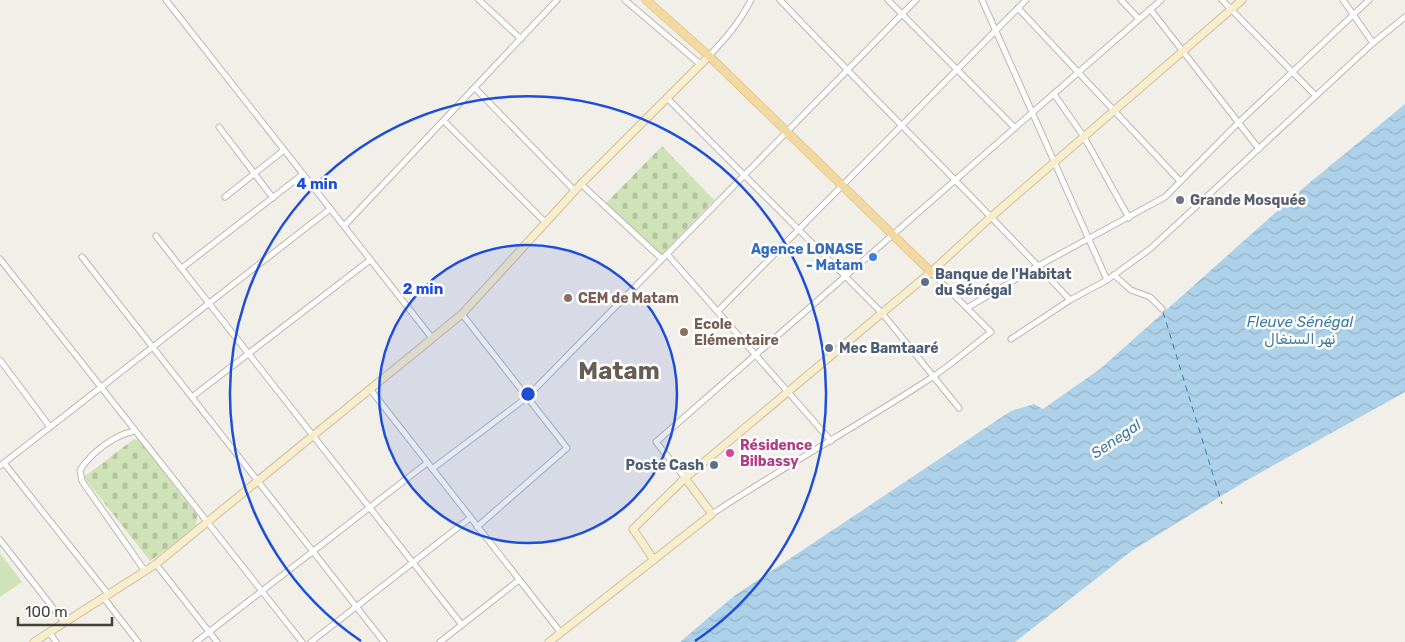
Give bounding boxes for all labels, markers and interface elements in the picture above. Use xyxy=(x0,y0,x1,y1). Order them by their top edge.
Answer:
text: 4 min xyxy=(296,175,338,193)
place label: Grande Mosquée xyxy=(1190,192,1306,209)
marker: Grande Mosquée xyxy=(1174,194,1186,206)
place label: Agence LONASE - Matam xyxy=(751,241,863,274)
marker: Agence LONASE - Matam xyxy=(867,251,879,263)
place label: Banque de l'Habitat du Sénégal xyxy=(935,266,1072,299)
marker: Banque de l'Habitat du Sénégal xyxy=(919,276,931,288)
text: 2 min xyxy=(403,280,443,298)
place label: CEM de Matam xyxy=(578,290,679,307)
marker: CEM de Matam xyxy=(562,292,574,304)
water label: Fleuve Sénégal نهر السنغال xyxy=(1247,313,1354,348)
place label: Ecole Elémentaire xyxy=(694,316,779,349)
marker: Ecole Elémentaire xyxy=(678,326,690,338)
place label: Mec Bamtaaré xyxy=(839,340,939,357)
marker: Mec Bamtaaré xyxy=(823,342,835,354)
district label: Matam xyxy=(578,357,660,385)
centre of rings xyxy=(519,385,537,403)
water label: Senegal xyxy=(1088,416,1145,462)
place label: Résidence Bilbassy xyxy=(740,437,812,470)
marker: Résidence Bilbassy xyxy=(724,447,736,459)
place label: Poste Cash xyxy=(626,457,704,474)
marker: Poste Cash xyxy=(708,459,720,471)
scale bar xyxy=(18,594,111,626)
text: 100 m xyxy=(25,603,67,621)

